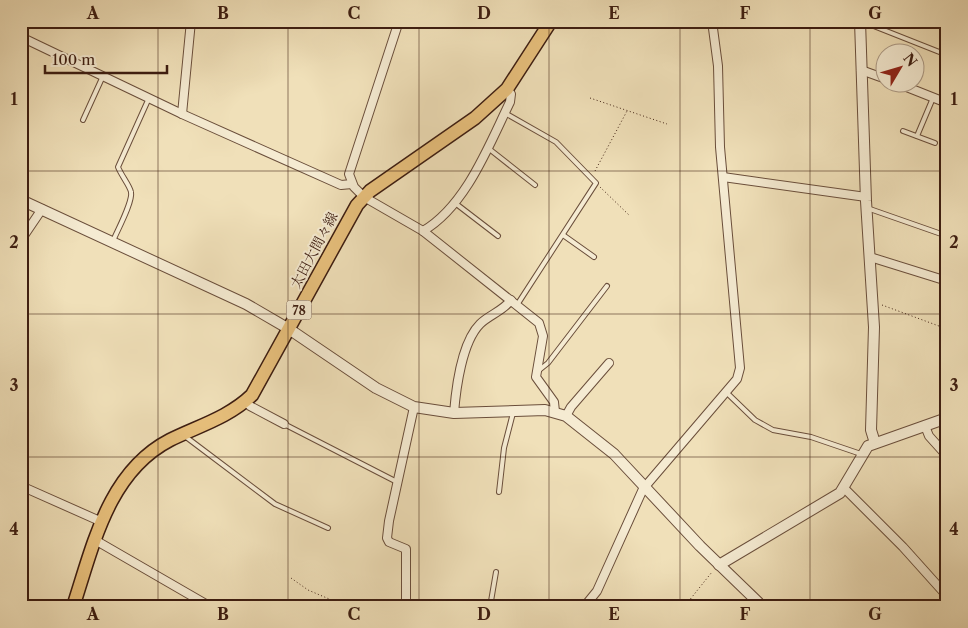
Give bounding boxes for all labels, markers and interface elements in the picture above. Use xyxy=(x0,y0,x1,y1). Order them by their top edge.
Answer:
text: A xyxy=(86,3,100,23)
text: B xyxy=(217,3,229,23)
text: C xyxy=(348,3,360,23)
text: D xyxy=(477,3,491,23)
text: E xyxy=(608,3,620,23)
text: F xyxy=(740,3,751,23)
text: G xyxy=(868,3,882,23)
scale bar xyxy=(45,42,168,74)
north arrow xyxy=(876,42,926,92)
text: 100 m xyxy=(52,50,95,69)
text: N xyxy=(899,50,921,70)
text: 1 xyxy=(10,89,18,109)
text: 1 xyxy=(950,89,958,109)
street label: 太田大間々線 xyxy=(286,209,342,291)
text: 2 xyxy=(9,232,19,252)
text: 2 xyxy=(949,232,959,252)
road number: 78 xyxy=(286,300,312,320)
text: 3 xyxy=(9,375,19,395)
text: 3 xyxy=(949,375,959,395)
text: 4 xyxy=(9,519,19,539)
text: 4 xyxy=(949,519,959,539)
text: A xyxy=(86,604,100,624)
text: B xyxy=(217,604,229,624)
text: C xyxy=(348,604,360,624)
text: D xyxy=(477,604,491,624)
text: E xyxy=(608,604,620,624)
text: F xyxy=(740,604,751,624)
text: G xyxy=(868,604,882,624)

